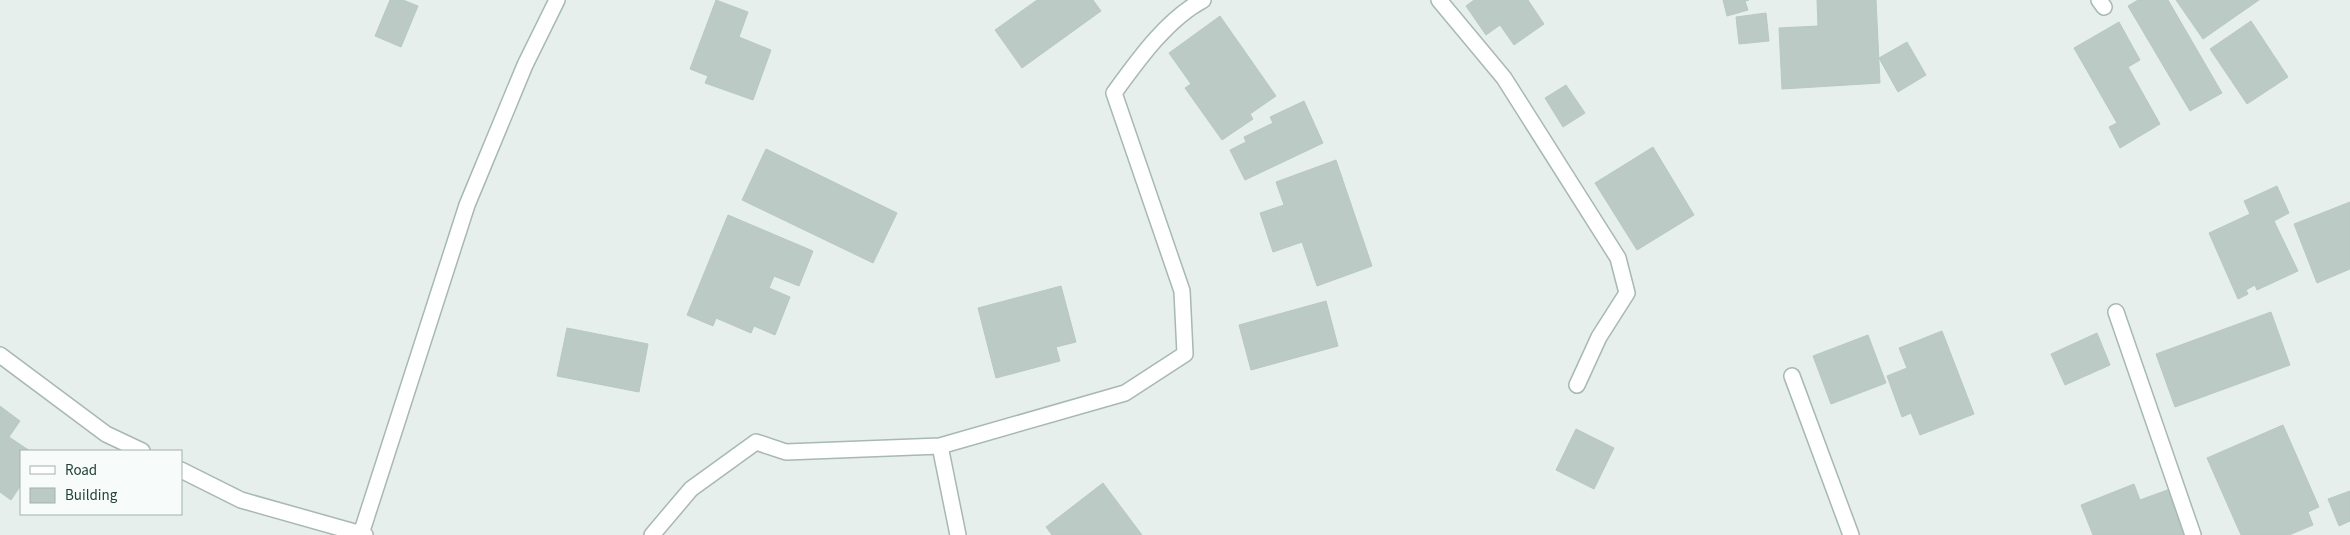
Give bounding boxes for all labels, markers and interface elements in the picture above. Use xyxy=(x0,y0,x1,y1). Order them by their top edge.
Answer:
legend xyxy=(20,450,182,515)
text: Road xyxy=(65,460,97,481)
text: Building xyxy=(65,485,118,506)

